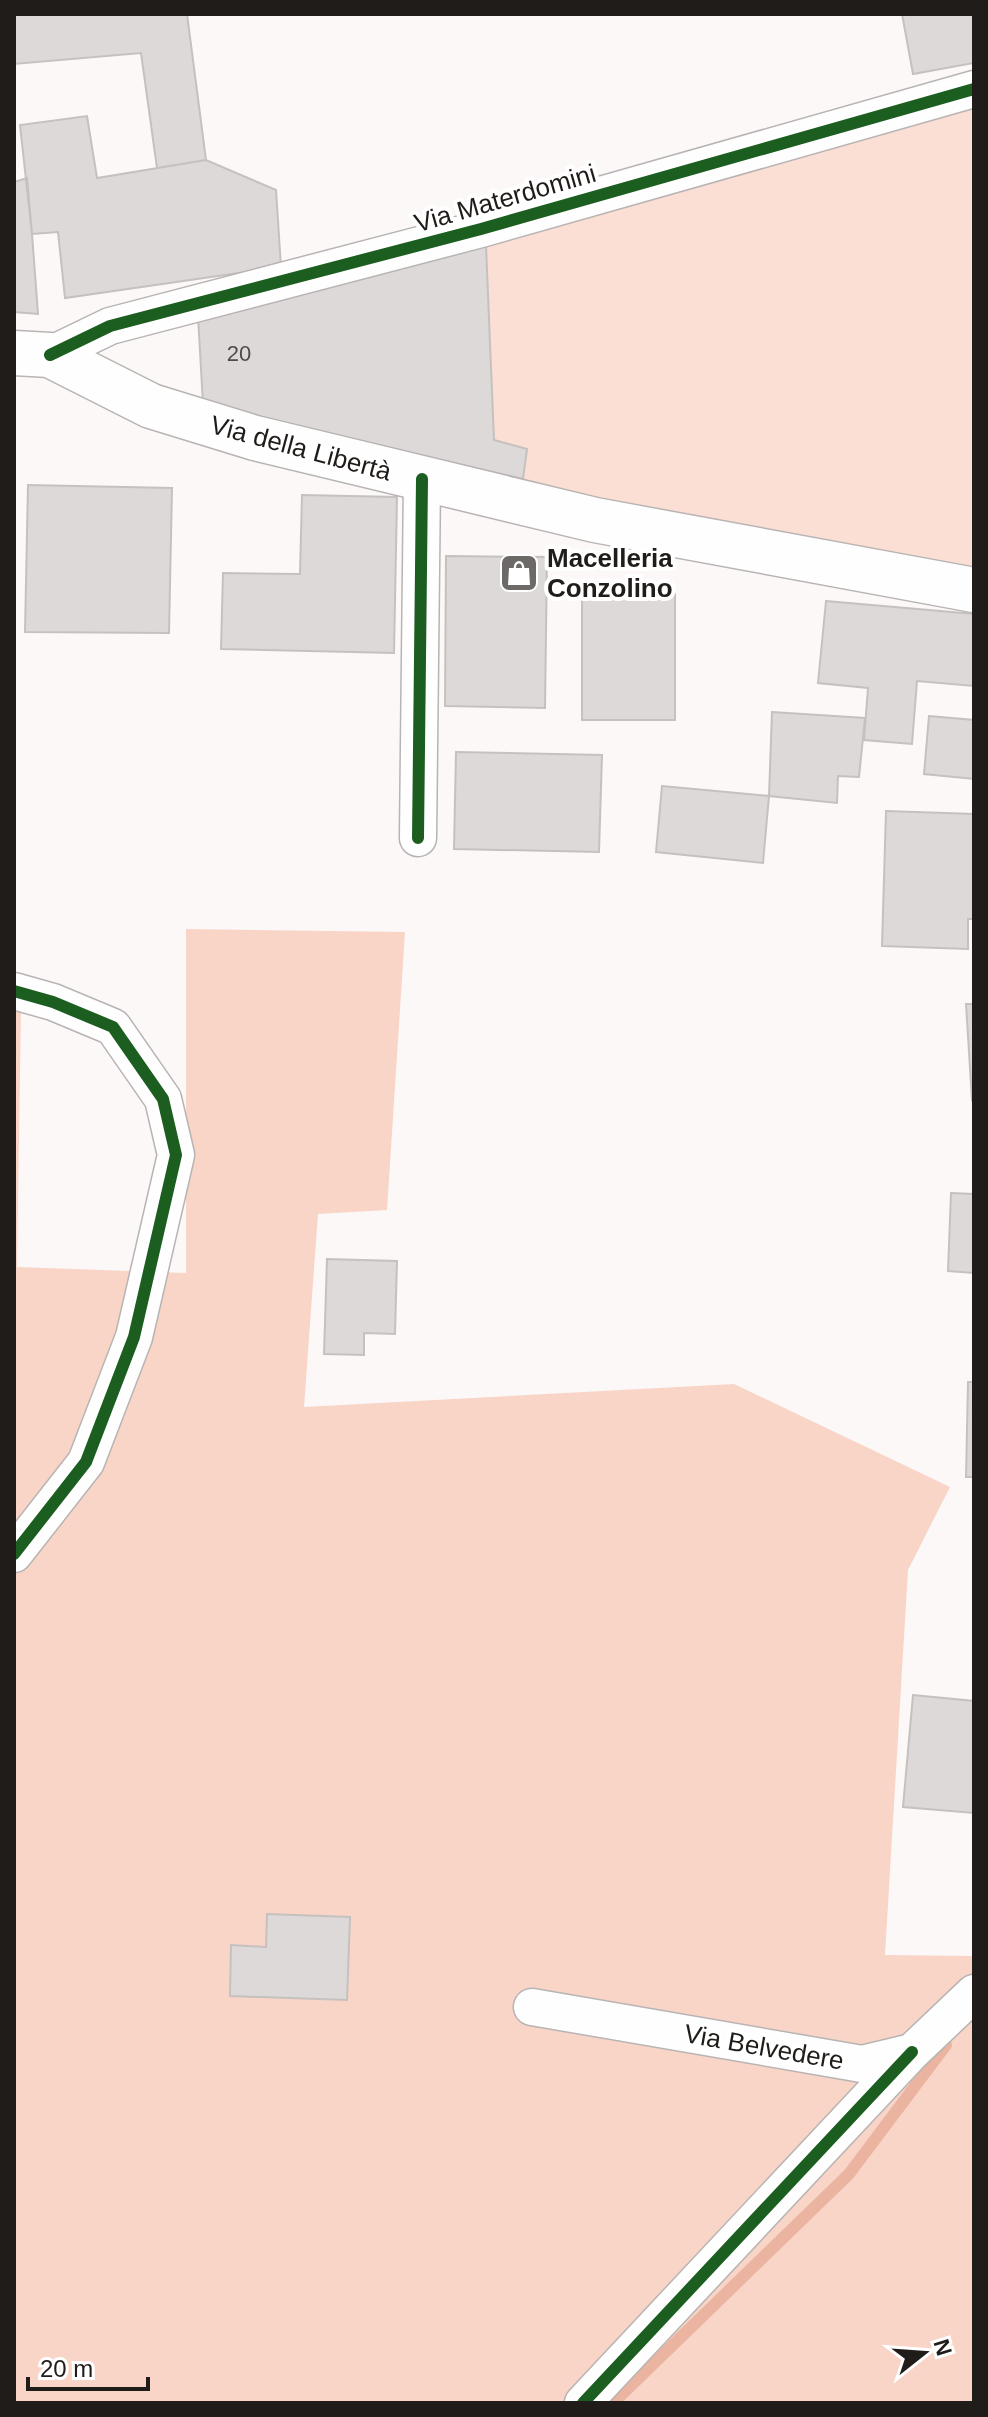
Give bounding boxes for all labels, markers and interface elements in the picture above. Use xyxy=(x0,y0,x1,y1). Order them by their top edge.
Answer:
street label: Via Materdomini xyxy=(411,158,599,238)
house number: 20 xyxy=(227,341,251,366)
street label: Via della Libertà xyxy=(207,409,395,487)
place label: Macelleria Conzolino xyxy=(547,543,673,603)
shop icon: Macelleria Conzolino xyxy=(498,552,540,594)
street label: Via Belvedere xyxy=(682,2018,846,2076)
north arrow xyxy=(884,2313,964,2393)
text: N xyxy=(928,2336,957,2359)
scale bar xyxy=(28,2341,148,2391)
text: 20 m xyxy=(40,2355,93,2382)

